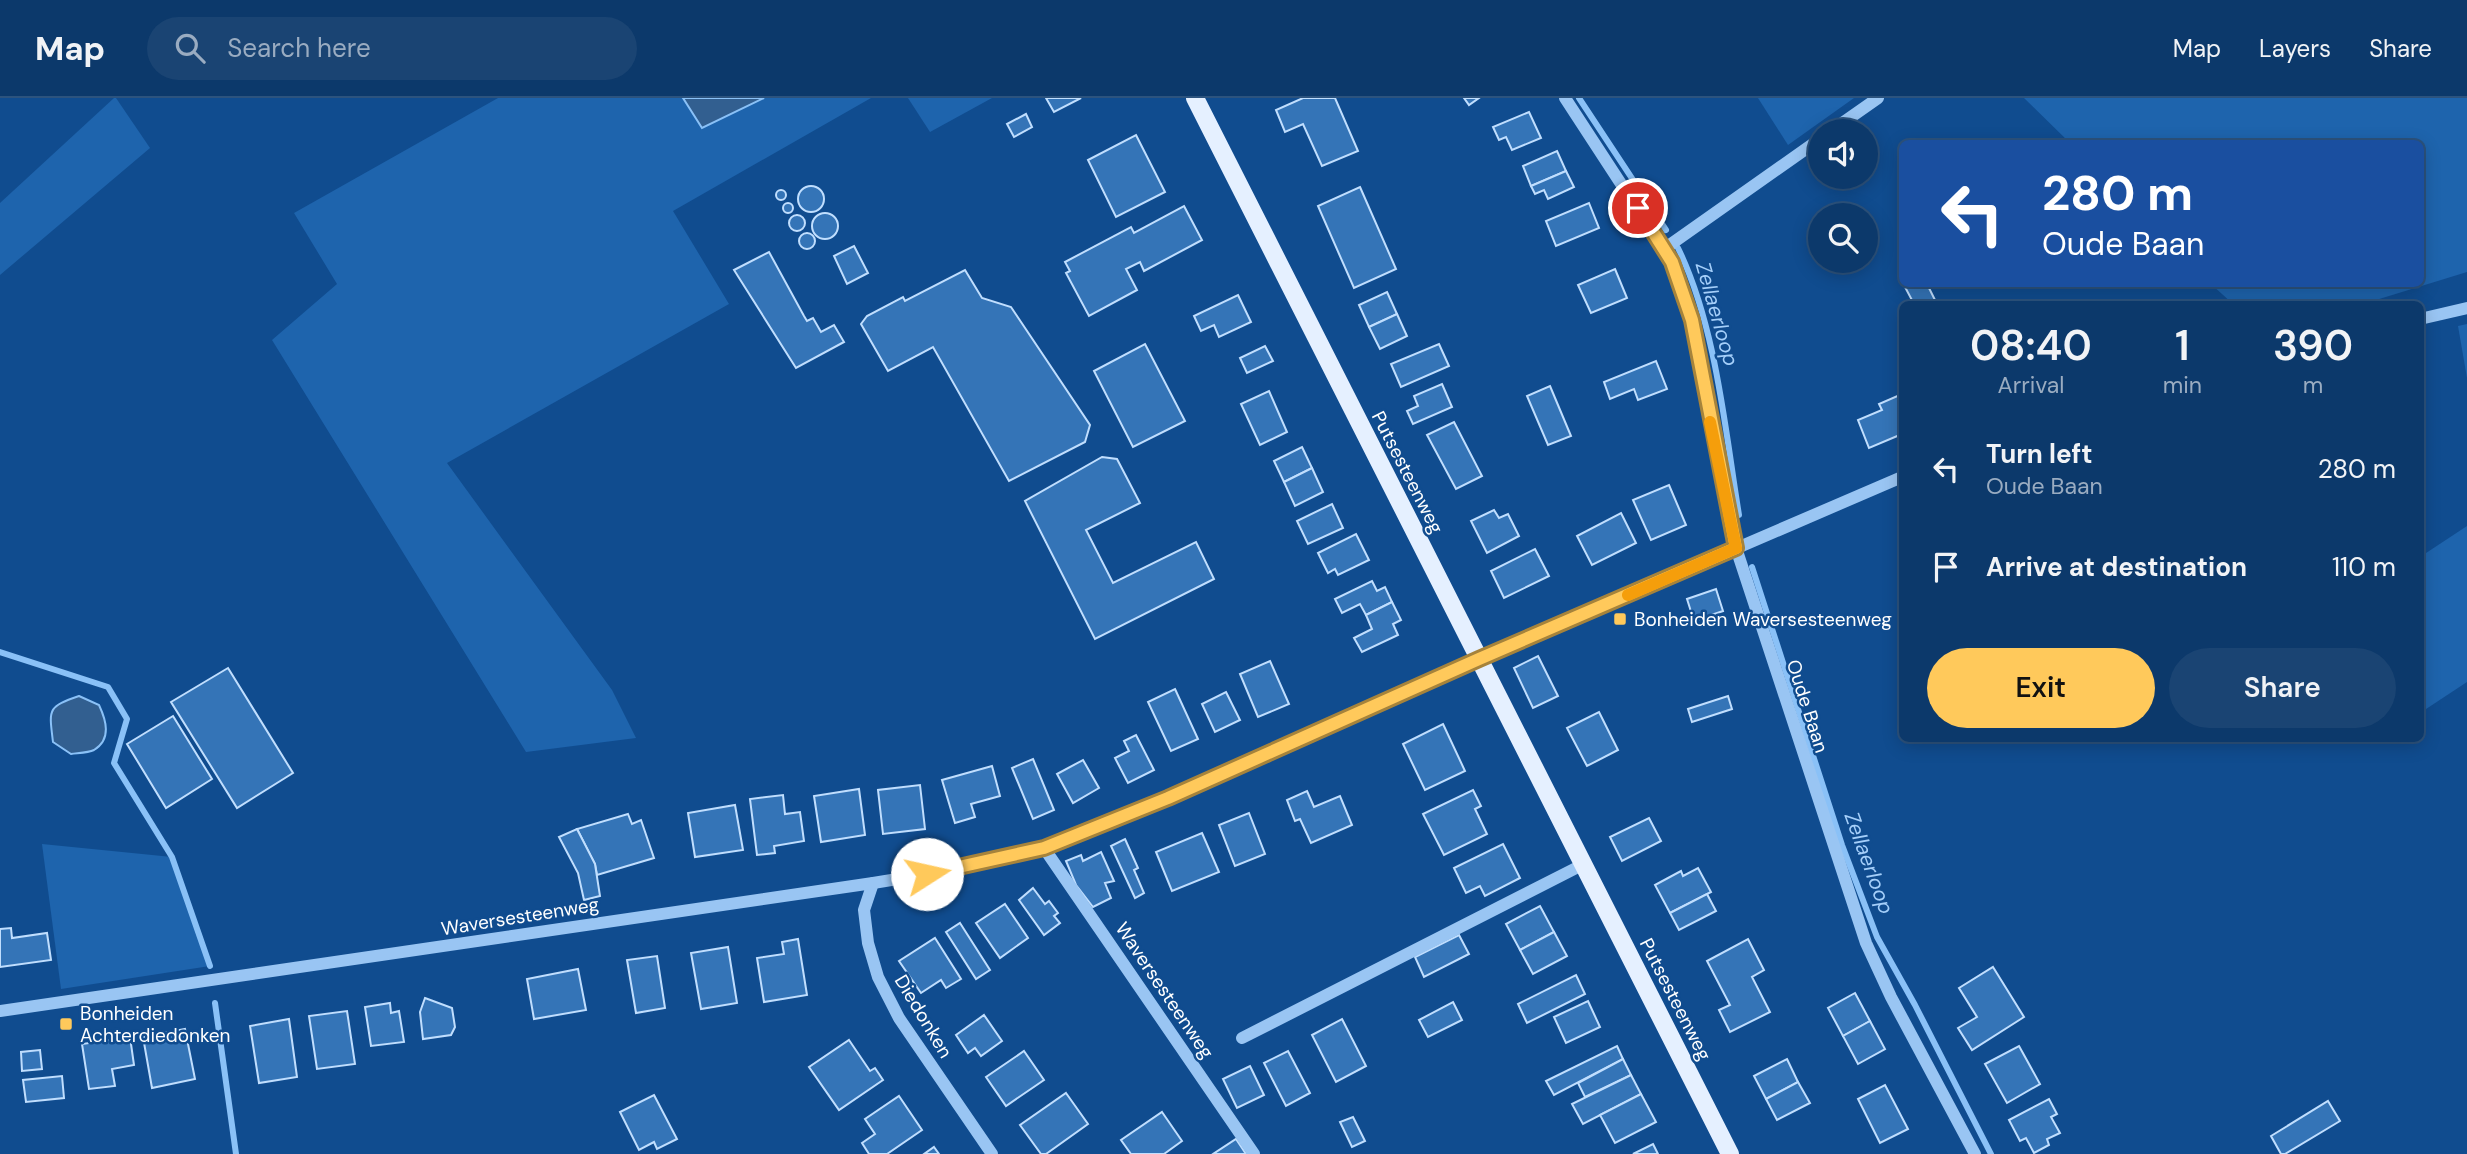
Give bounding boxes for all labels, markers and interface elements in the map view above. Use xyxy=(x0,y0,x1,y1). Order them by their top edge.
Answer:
search box xyxy=(147,17,637,80)
text: Map xyxy=(35,27,105,70)
icon: search xyxy=(171,29,209,67)
text: Search here xyxy=(227,31,371,65)
text: Map xyxy=(2173,33,2221,64)
text: Layers xyxy=(2259,33,2331,64)
text: Share xyxy=(2369,33,2432,64)
map controls xyxy=(1808,119,1878,273)
button: sound xyxy=(1808,119,1878,189)
text: 280 m xyxy=(2042,161,2193,225)
icon: left xyxy=(1927,168,2018,259)
pin xyxy=(1608,178,1668,238)
icon: arrive xyxy=(1619,189,1657,227)
button: search xyxy=(1808,203,1878,273)
text: Oude Baan xyxy=(2042,223,2204,265)
water label: Zellaerloop xyxy=(1689,259,1745,369)
text: 08:40 xyxy=(1970,318,2092,373)
text: 1 xyxy=(2175,318,2190,373)
text: 390 xyxy=(2273,318,2353,373)
text: Arrival xyxy=(1997,370,2064,400)
text: min xyxy=(2163,370,2202,400)
text: m xyxy=(2303,370,2323,400)
street label: Putsesteenweg xyxy=(1366,407,1449,538)
text: Turn left xyxy=(1986,437,2093,471)
icon: left xyxy=(1927,450,1965,488)
text: 280 m xyxy=(2318,452,2396,486)
text: Oude Baan xyxy=(1986,471,2103,501)
icon: arrive xyxy=(1927,548,1965,586)
text: Arrive at destination xyxy=(1986,550,2247,584)
text: 110 m xyxy=(2332,550,2396,584)
place label: Bonheiden Waversesteenweg xyxy=(1634,607,1892,632)
marker: Bonheiden Waversesteenweg xyxy=(1612,611,1628,627)
button: Exit xyxy=(1927,648,2155,728)
button: Share xyxy=(2169,648,2396,728)
street label: Oude Baan xyxy=(1781,656,1834,756)
water label: Zellaerloop xyxy=(1838,808,1900,918)
position arrow xyxy=(890,837,964,911)
street label: Waversesteenweg xyxy=(439,892,601,941)
street label: Waversesteenweg xyxy=(1110,917,1220,1064)
street label: Putsesteenweg xyxy=(1634,934,1717,1065)
street label: Diedonken xyxy=(889,970,958,1063)
place label: Bonheiden Achterdiedonken xyxy=(80,1001,230,1048)
marker: Bonheiden Achterdiedonken xyxy=(58,1016,74,1032)

